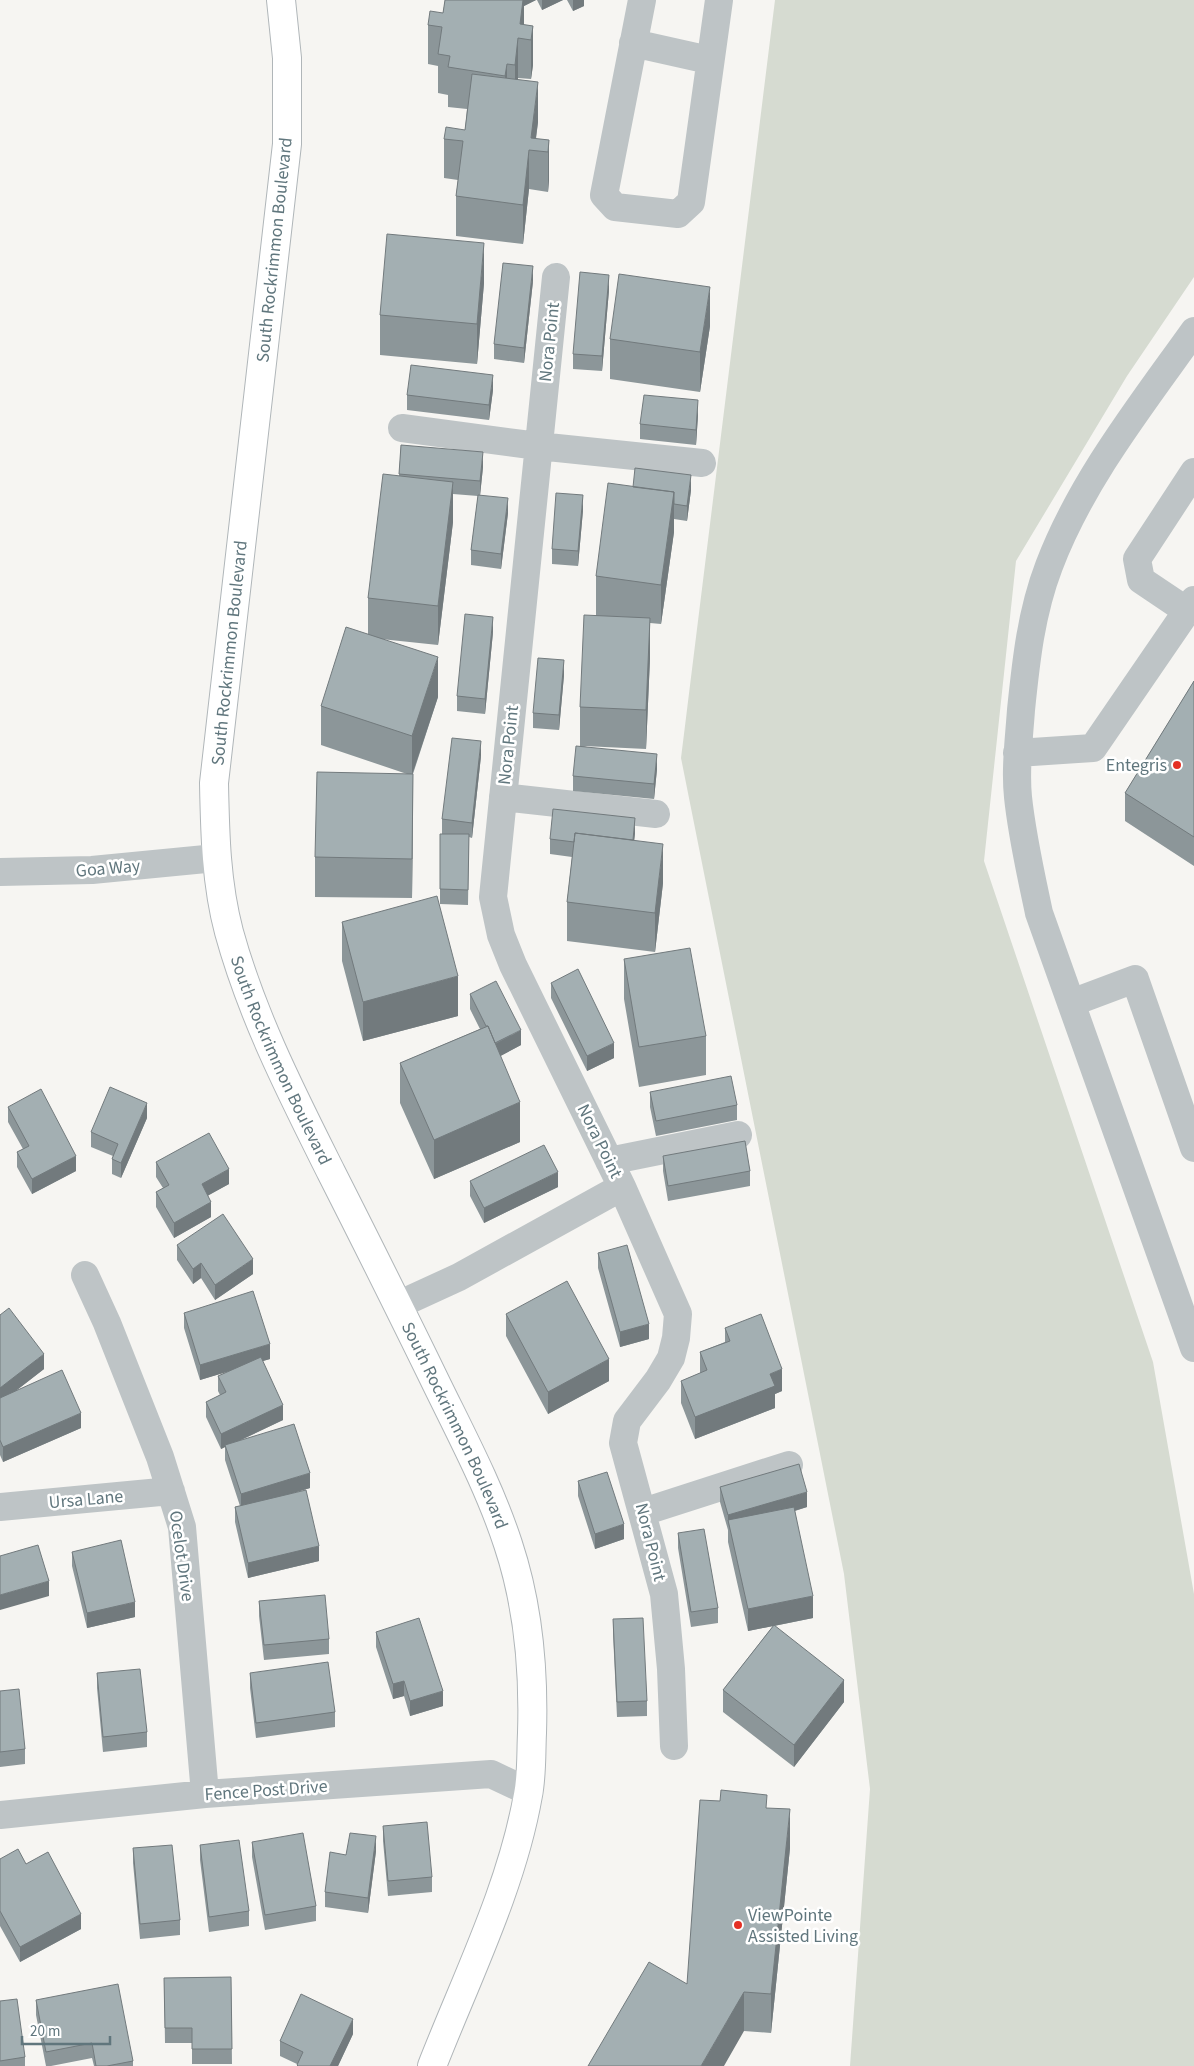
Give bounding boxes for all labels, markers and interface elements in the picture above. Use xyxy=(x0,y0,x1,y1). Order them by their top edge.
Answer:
street label: South Rockrimmon Boulevard xyxy=(250,136,299,364)
street label: Nora Point xyxy=(533,301,566,383)
street label: South Rockrimmon Boulevard xyxy=(205,539,254,767)
street label: Nora Point xyxy=(492,704,525,786)
place label: Entegris xyxy=(1106,753,1167,778)
marker: Entegris xyxy=(1171,759,1183,771)
street label: Goa Way xyxy=(75,853,142,884)
street label: South Rockrimmon Boulevard xyxy=(224,952,337,1169)
street label: Nora Point xyxy=(571,1100,628,1183)
street label: South Rockrimmon Boulevard xyxy=(395,1318,514,1533)
street label: Ursa Lane xyxy=(48,1484,124,1515)
street label: Nora Point xyxy=(629,1500,672,1584)
street label: Ocelot Drive xyxy=(163,1509,200,1603)
street label: Fence Post Drive xyxy=(204,1774,328,1807)
place label: ViewPointe Assisted Living xyxy=(748,1903,858,1949)
marker: ViewPointe Assisted Living xyxy=(732,1919,744,1931)
scale bar xyxy=(22,2014,110,2046)
text: 20 m xyxy=(30,2021,60,2042)

